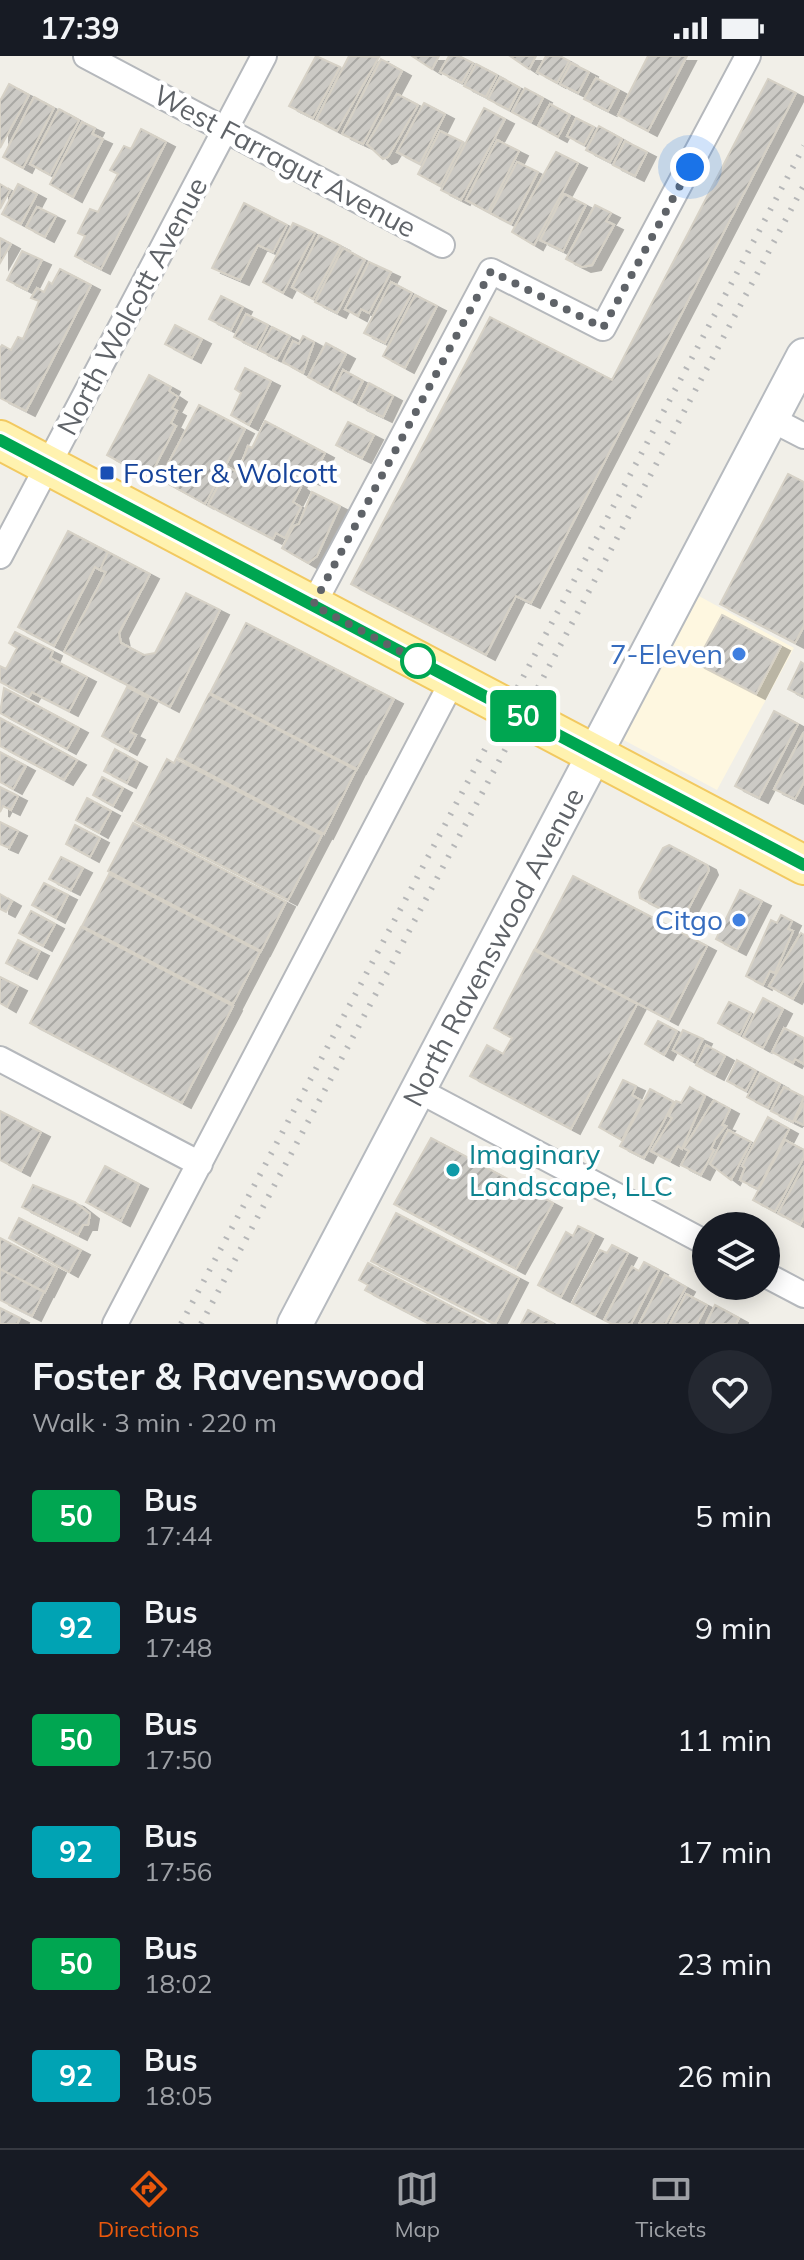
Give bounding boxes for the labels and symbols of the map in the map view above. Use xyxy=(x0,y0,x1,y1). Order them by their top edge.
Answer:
street label: West Farragut Avenue xyxy=(148,77,422,245)
your location xyxy=(670,147,710,187)
street label: North Wolcott Avenue xyxy=(49,171,214,441)
place label: Foster & Wolcott xyxy=(123,455,337,490)
marker: Foster & Wolcott xyxy=(98,464,116,482)
place label: 7-Eleven xyxy=(610,636,723,671)
unlabelled marker xyxy=(401,644,435,678)
marker: 7-Eleven xyxy=(730,645,748,663)
line badge: 50 xyxy=(487,690,559,742)
street label: North Ravenswood Avenue xyxy=(395,781,591,1112)
place label: Citgo xyxy=(655,902,723,937)
marker: Citgo xyxy=(730,911,748,929)
place label: Imaginary Landscape, LLC xyxy=(469,1136,673,1203)
marker: Imaginary Landscape, LLC xyxy=(444,1161,462,1179)

